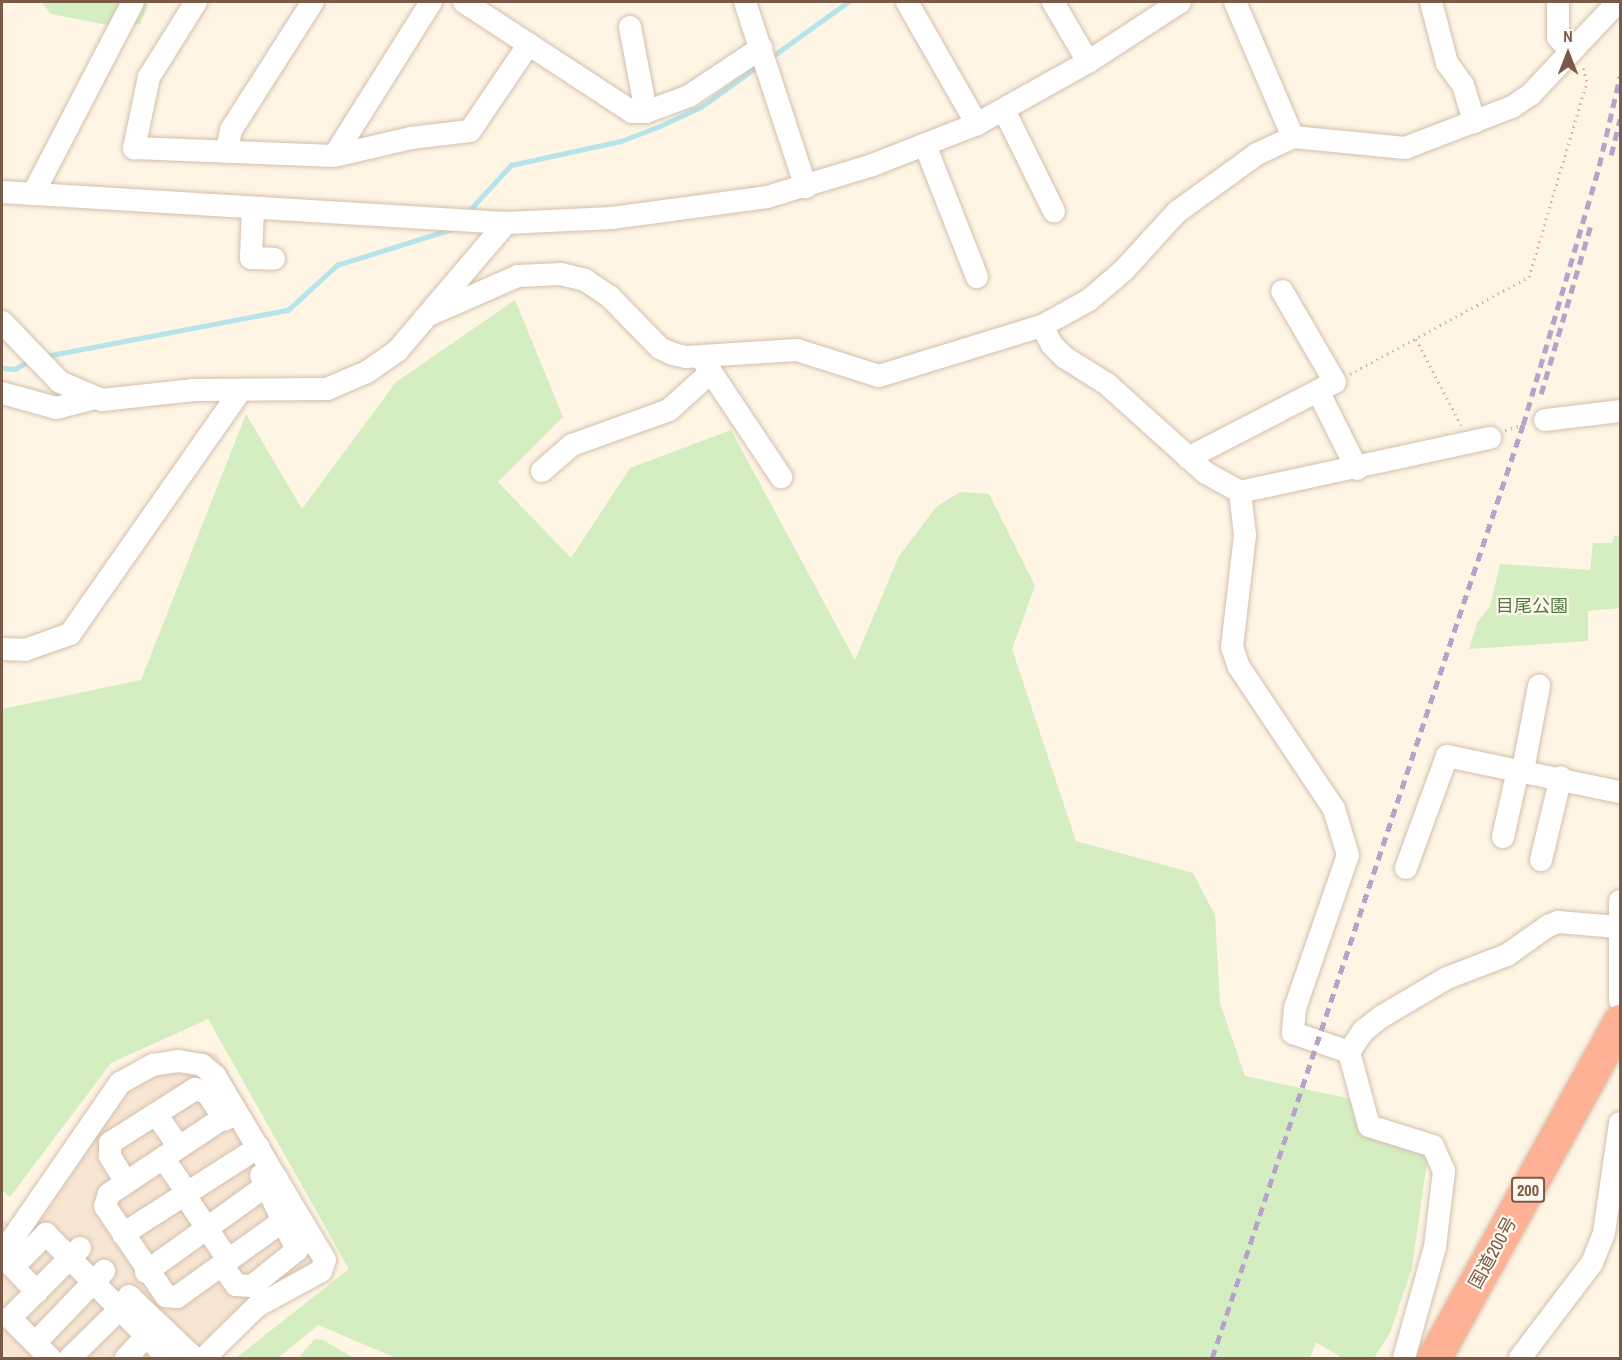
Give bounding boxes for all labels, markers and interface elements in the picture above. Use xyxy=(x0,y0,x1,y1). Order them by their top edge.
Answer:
north arrow xyxy=(1538,24,1598,84)
text: N xyxy=(1563,25,1573,47)
park label: 目尾公園 xyxy=(1496,595,1568,617)
road number: 200 xyxy=(1510,1177,1546,1203)
street label: 国道200号 xyxy=(1464,1213,1522,1293)

